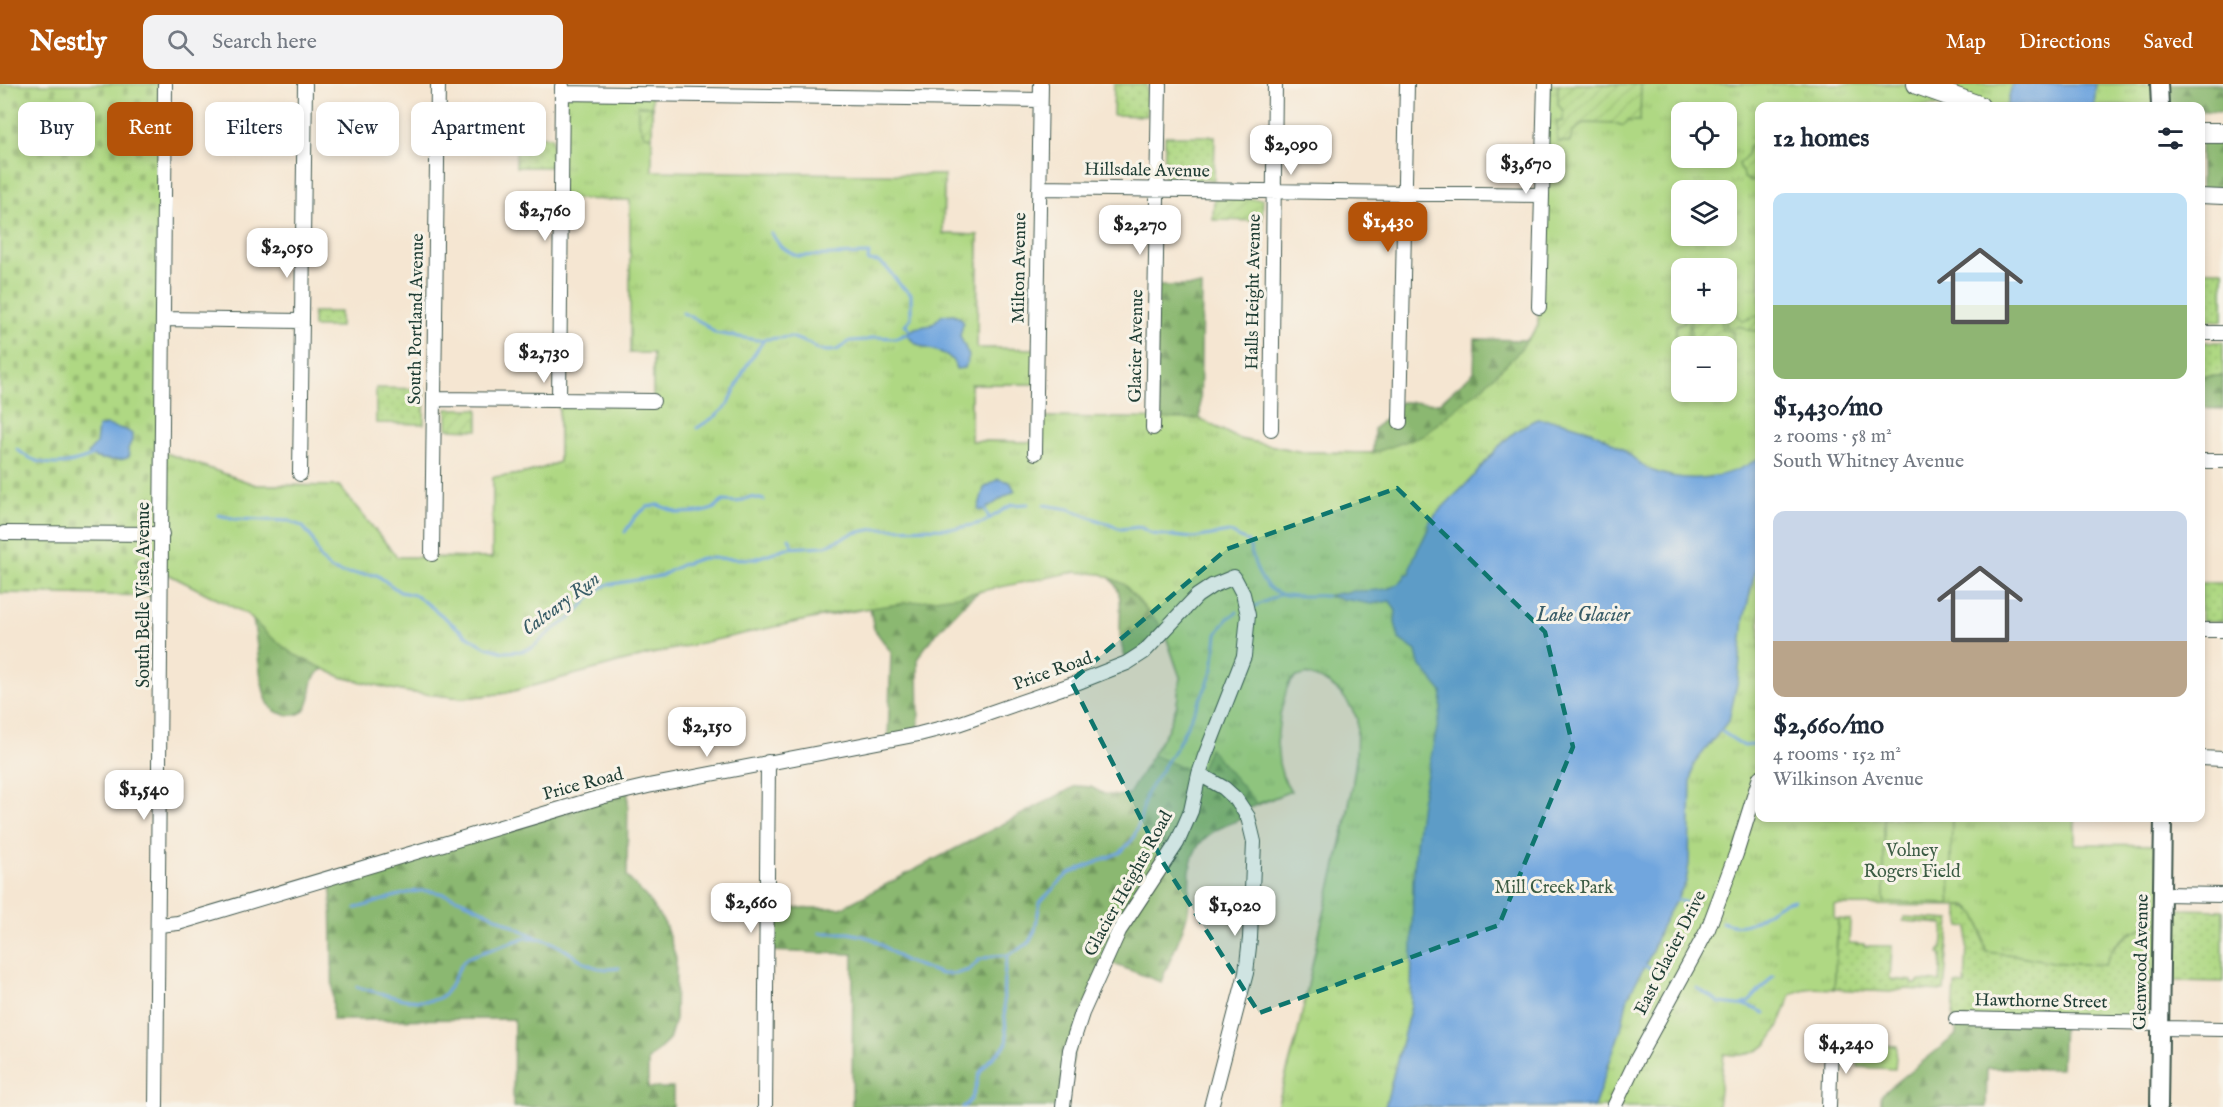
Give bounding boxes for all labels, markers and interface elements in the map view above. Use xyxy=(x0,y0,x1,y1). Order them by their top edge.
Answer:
search box xyxy=(143,15,563,69)
text: Nestly xyxy=(30,25,107,60)
icon: search xyxy=(164,26,197,59)
text: Search here xyxy=(212,28,317,56)
text: Map xyxy=(1946,29,1986,56)
text: Directions xyxy=(2019,29,2110,56)
text: Saved xyxy=(2143,29,2193,56)
chip: Buy xyxy=(18,102,95,156)
chip: Rent xyxy=(107,102,193,156)
chip: Filters xyxy=(205,102,304,156)
chip: New xyxy=(316,102,399,156)
chip: Apartment xyxy=(411,102,546,156)
map controls xyxy=(1671,102,1737,402)
button: locate xyxy=(1671,102,1737,168)
text: 12 homes xyxy=(1773,122,1869,155)
icon: filters xyxy=(2154,122,2187,155)
pin: $2,090 xyxy=(1242,125,1340,176)
text: $2,090 xyxy=(1264,132,1318,157)
pin: $3,670 xyxy=(1477,144,1575,195)
text: $3,670 xyxy=(1500,151,1552,176)
street label: Hillsdale Avenue xyxy=(1084,158,1210,184)
button: layers xyxy=(1671,180,1737,246)
pin: $2,760 xyxy=(496,191,594,242)
text: $2,760 xyxy=(519,198,571,223)
pin: $1,430 xyxy=(1339,202,1437,253)
pin: $2,270 xyxy=(1091,205,1189,256)
text: $1,430 xyxy=(1362,209,1414,234)
street label: Milton Avenue xyxy=(1008,212,1032,324)
text: $2,270 xyxy=(1113,212,1167,237)
street label: Halls Height Avenue xyxy=(1241,214,1267,370)
pin: $2,050 xyxy=(238,228,336,279)
icon: home xyxy=(1926,232,2034,340)
street label: South Portland Avenue xyxy=(404,233,430,405)
text: $2,050 xyxy=(261,235,313,260)
button: + xyxy=(1671,258,1737,324)
street label: Glacier Avenue xyxy=(1125,289,1149,403)
pin: $2,730 xyxy=(495,333,593,384)
button: − xyxy=(1671,336,1737,402)
text: $2,730 xyxy=(518,340,570,365)
text: $1,430/mo xyxy=(1773,391,1883,424)
text: 2 rooms · 58 m² xyxy=(1773,424,1892,449)
text: South Whitney Avenue xyxy=(1773,449,1964,474)
street label: South Belle Vista Avenue xyxy=(133,502,156,688)
icon: home xyxy=(1926,550,2034,658)
water label: Calvary Run xyxy=(517,566,605,642)
water label: Lake Glacier xyxy=(1535,603,1631,628)
street label: Price Road xyxy=(1010,647,1096,697)
pin: $2,150 xyxy=(658,707,756,758)
text: $2,660/mo xyxy=(1773,709,1884,742)
text: $2,150 xyxy=(682,714,732,739)
text: 4 rooms · 152 m² xyxy=(1773,742,1901,767)
street label: Price Road xyxy=(540,763,626,807)
text: Wilkinson Avenue xyxy=(1773,767,1924,792)
pin: $1,540 xyxy=(95,770,193,821)
text: $1,540 xyxy=(119,777,169,802)
street label: Glacier Heights Road xyxy=(1079,807,1179,961)
park label: Volney Rogers Field xyxy=(1863,840,1961,884)
park label: Mill Creek Park xyxy=(1494,877,1614,900)
pin: $2,660 xyxy=(702,883,800,934)
pin: $1,020 xyxy=(1186,886,1284,937)
street label: East Glacier Drive xyxy=(1630,887,1712,1019)
text: $2,660 xyxy=(725,890,777,915)
text: $1,020 xyxy=(1209,893,1261,918)
street label: Glenwood Avenue xyxy=(2129,894,2155,1030)
street label: Hawthorne Street xyxy=(1974,989,2108,1015)
pin: $4,240 xyxy=(1797,1024,1895,1075)
text: $4,240 xyxy=(1818,1031,1874,1056)

